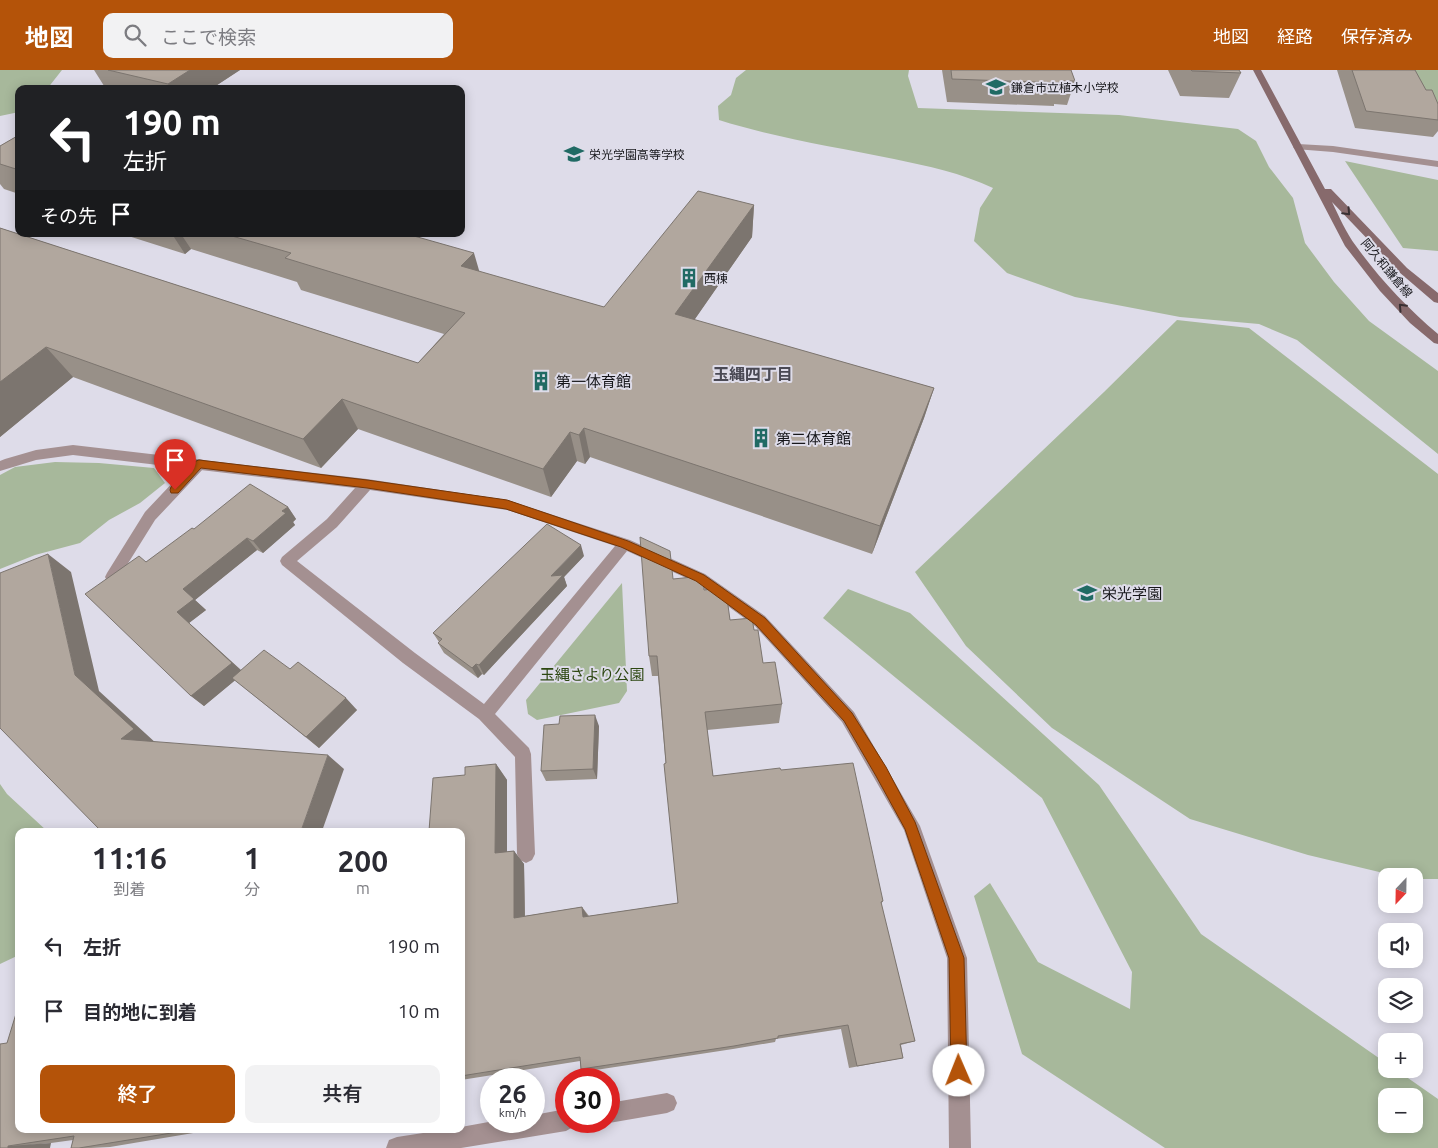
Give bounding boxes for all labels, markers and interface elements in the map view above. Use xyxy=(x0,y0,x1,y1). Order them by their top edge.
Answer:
search box xyxy=(103,13,453,58)
icon: search xyxy=(121,21,149,49)
text: 地図 xyxy=(25,24,73,51)
text: ここで検索 xyxy=(161,26,256,48)
text: 地図 xyxy=(1213,26,1249,46)
text: 経路 xyxy=(1277,26,1313,46)
text: 保存済み xyxy=(1341,26,1413,46)
school or university icon: 鎌倉市立植木小学校 xyxy=(985,76,1007,98)
place label: 鎌倉市立植木小学校 xyxy=(1011,81,1119,94)
text: 190 m xyxy=(123,102,221,142)
icon: left xyxy=(40,105,105,170)
school or university icon: 栄光学園高等学校 xyxy=(563,143,585,165)
text: 左折 xyxy=(123,148,167,173)
place label: 栄光学園高等学校 xyxy=(589,148,685,161)
icon: arrive xyxy=(107,200,135,228)
text: その先 xyxy=(40,205,97,227)
one-way arrow xyxy=(1341,207,1350,216)
street label: 阿久和鎌倉線 xyxy=(1359,236,1415,300)
building icon: 西棟 xyxy=(678,267,700,289)
place label: 西棟 xyxy=(704,272,728,285)
one-way arrow xyxy=(1399,304,1408,313)
district label: 玉縄四丁目 xyxy=(713,365,793,383)
building icon: 第一体育館 xyxy=(530,370,552,392)
place label: 第一体育館 xyxy=(556,373,631,390)
building icon: 第二体育館 xyxy=(750,427,772,449)
place label: 第二体育館 xyxy=(776,430,851,447)
pin xyxy=(154,439,196,490)
icon: arrive xyxy=(161,446,189,474)
school or university icon: 栄光学園 xyxy=(1076,582,1098,604)
place label: 栄光学園 xyxy=(1102,585,1162,602)
park label: 玉縄さより公園 xyxy=(540,666,644,683)
text: 11:16 xyxy=(92,841,167,875)
text: 1 xyxy=(244,841,261,875)
text: 200 xyxy=(337,844,388,878)
north arrow xyxy=(1378,868,1422,912)
map controls xyxy=(1378,868,1423,1133)
text: m xyxy=(356,879,370,897)
text: 到着 xyxy=(113,880,145,898)
text: 分 xyxy=(244,880,260,898)
button: sound xyxy=(1378,923,1423,968)
icon: left xyxy=(40,932,68,960)
text: 190 m xyxy=(387,935,440,957)
text: 左折 xyxy=(83,936,121,958)
button: layers xyxy=(1378,978,1423,1023)
icon: arrive xyxy=(40,997,68,1025)
text: 10 m xyxy=(398,1000,440,1022)
text: 目的地に到着 xyxy=(83,1001,197,1023)
button: + xyxy=(1378,1033,1423,1078)
position arrow xyxy=(932,1044,984,1096)
button: 終了 xyxy=(40,1065,235,1123)
button: 共有 xyxy=(245,1065,440,1123)
speed limit sign: 30 xyxy=(555,1068,620,1133)
text: 26 xyxy=(498,1080,527,1108)
button: − xyxy=(1378,1088,1423,1133)
text: km/h xyxy=(499,1106,526,1119)

